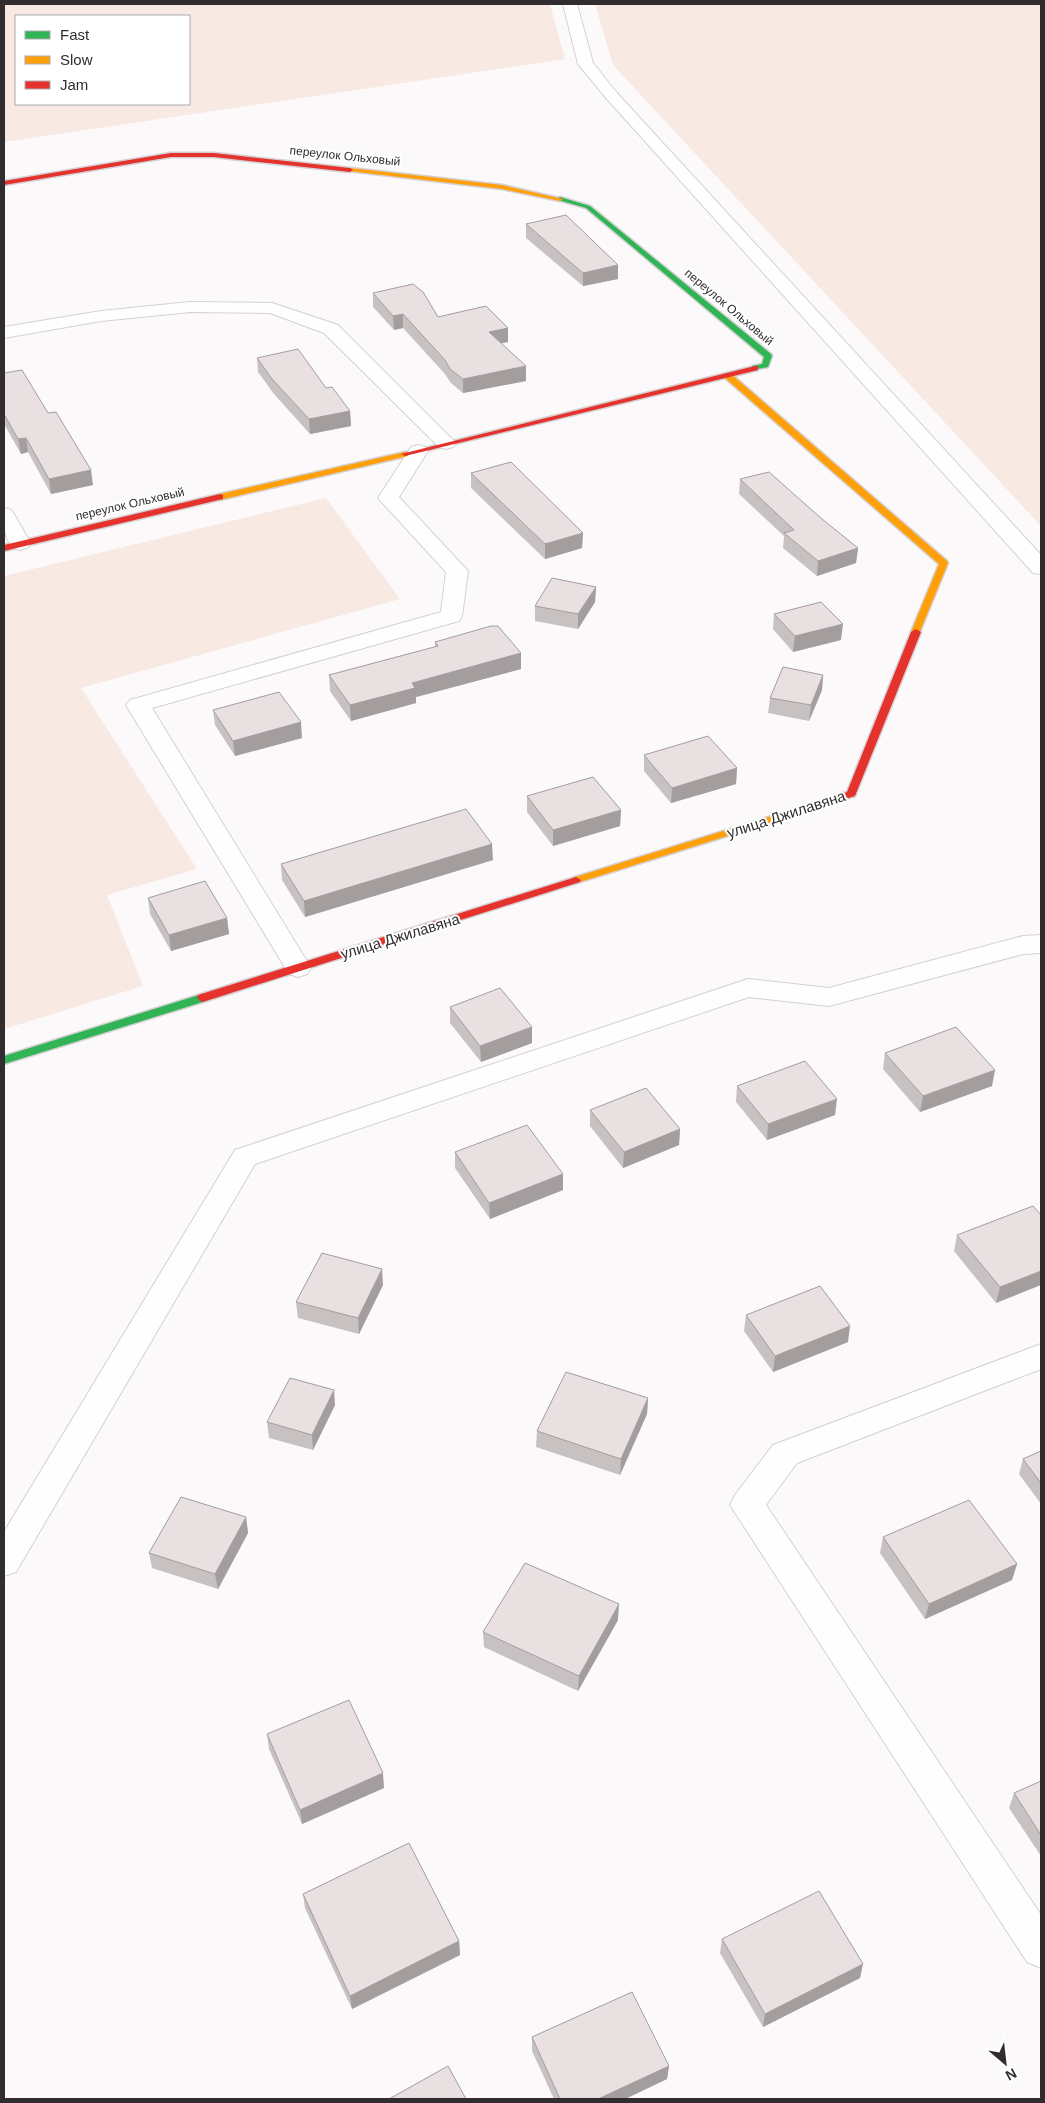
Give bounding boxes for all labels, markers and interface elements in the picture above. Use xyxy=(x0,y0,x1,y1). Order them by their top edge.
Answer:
legend xyxy=(15,15,190,105)
text: Fast xyxy=(60,26,90,43)
text: Slow xyxy=(60,51,93,68)
text: Jam xyxy=(60,76,88,93)
street label: переулок Ольховый xyxy=(289,143,401,169)
street label: переулок Ольховый xyxy=(682,266,776,348)
street label: переулок Ольховый xyxy=(74,485,186,523)
street label: улица Джилавяна xyxy=(725,787,848,841)
street label: улица Джилавяна xyxy=(338,910,462,962)
north arrow xyxy=(980,2038,1030,2088)
text: N xyxy=(1003,2065,1019,2084)

